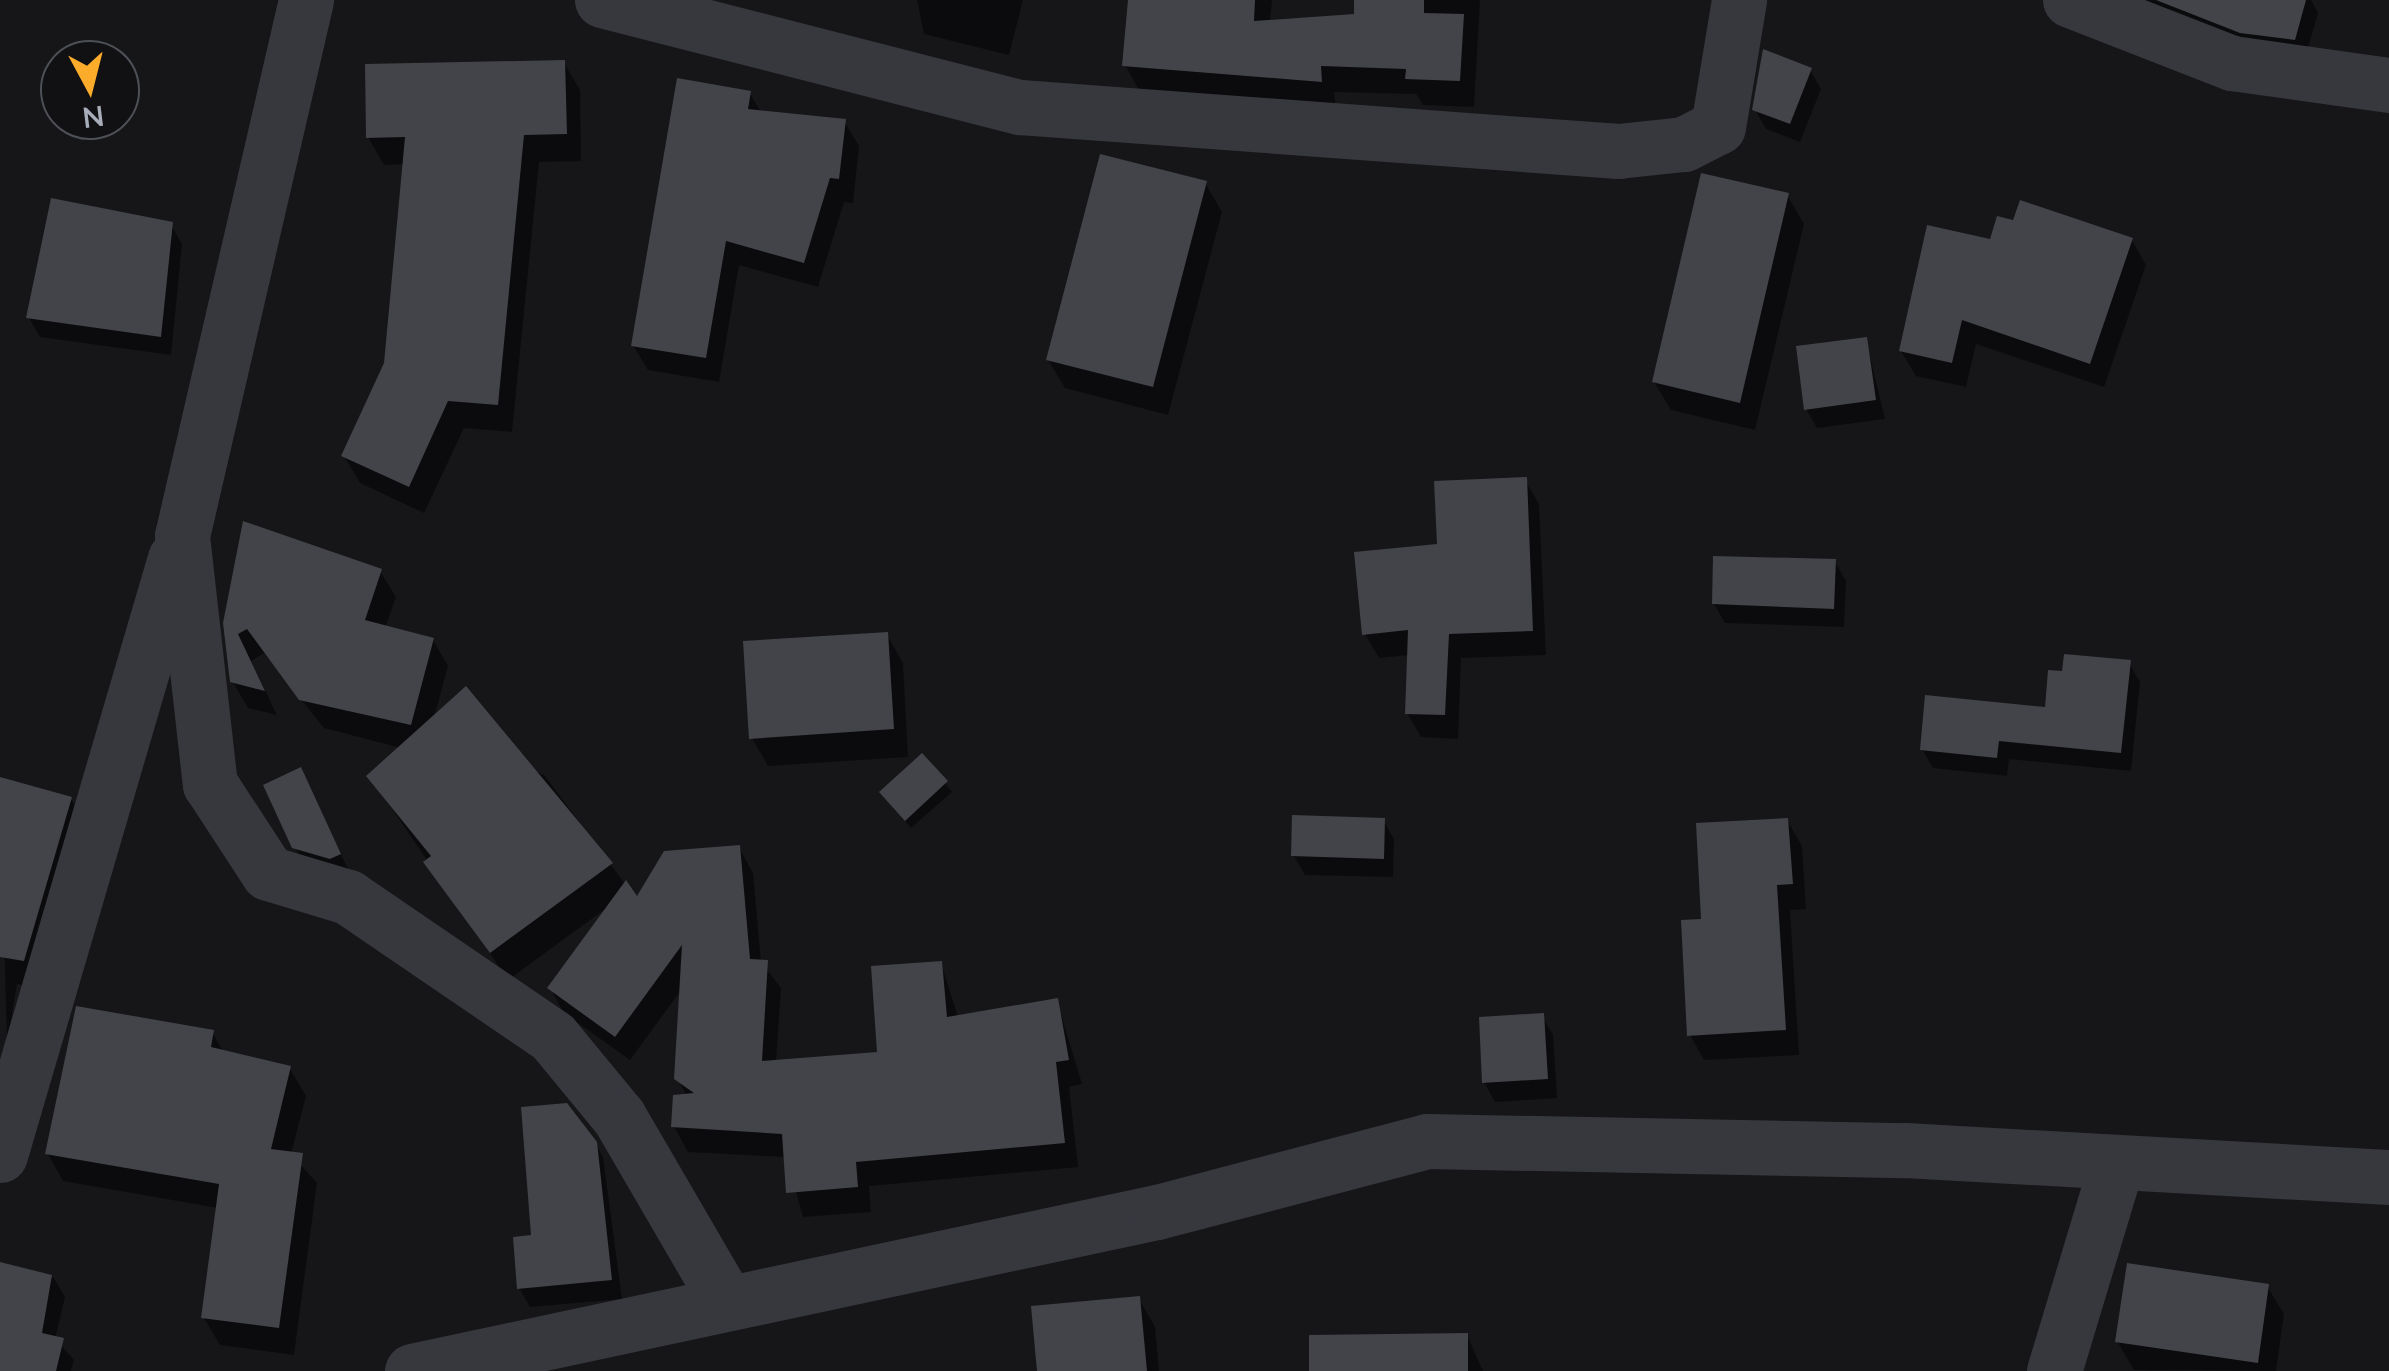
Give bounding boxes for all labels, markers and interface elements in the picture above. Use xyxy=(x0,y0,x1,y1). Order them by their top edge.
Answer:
north arrow xyxy=(40,40,140,140)
text: N xyxy=(81,100,106,136)

